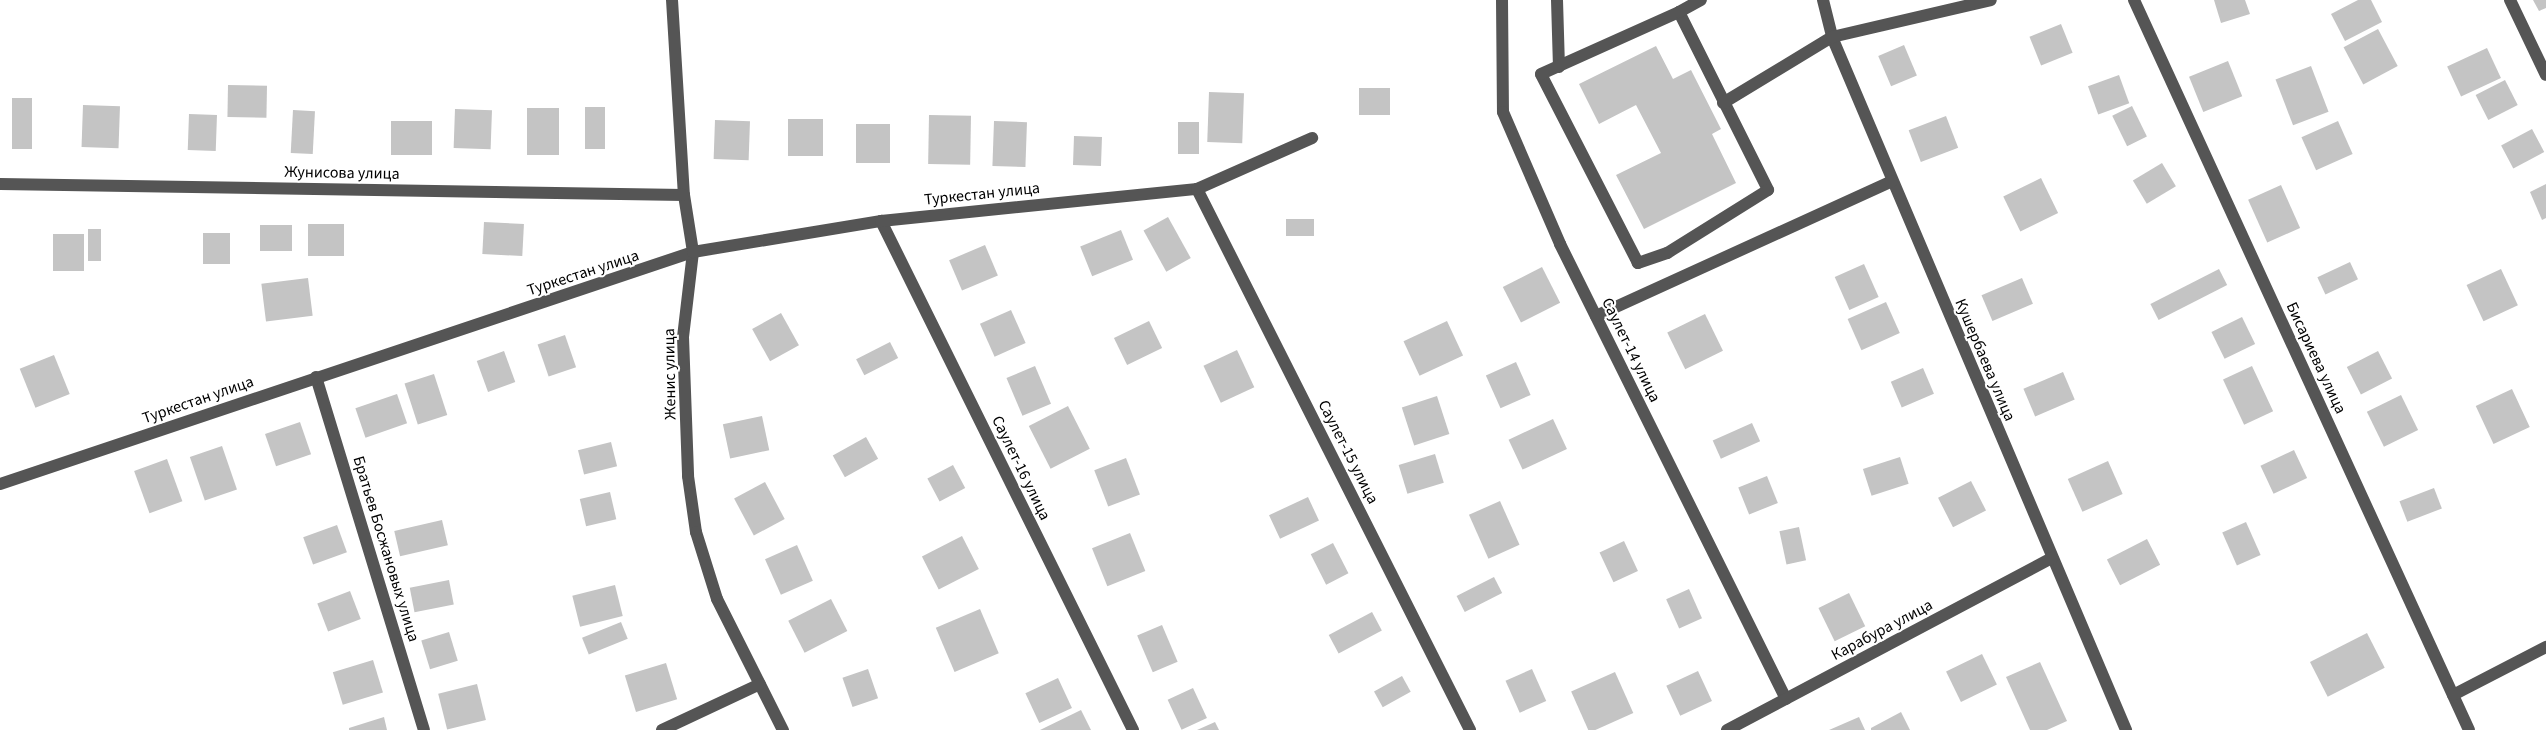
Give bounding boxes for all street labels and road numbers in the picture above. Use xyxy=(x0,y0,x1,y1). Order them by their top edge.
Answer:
street label: Жунисова улица xyxy=(284,162,400,184)
street label: Туркестан улица xyxy=(923,178,1041,210)
street label: Туркестан улица xyxy=(525,246,641,300)
street label: Саулет-14 улица xyxy=(1597,295,1665,405)
street label: Кушербаева улица xyxy=(1951,296,2019,424)
street label: Бисариева улица xyxy=(2282,299,2350,417)
street label: Женис улица xyxy=(660,328,680,420)
street label: Туркестан улица xyxy=(140,372,256,428)
street label: Саулет-15 улица xyxy=(1314,397,1382,507)
street label: Саулет-16 улица xyxy=(987,413,1055,523)
street label: Братьев Босжановых улица xyxy=(349,454,423,644)
street label: Карабура улица xyxy=(1828,595,1936,665)

